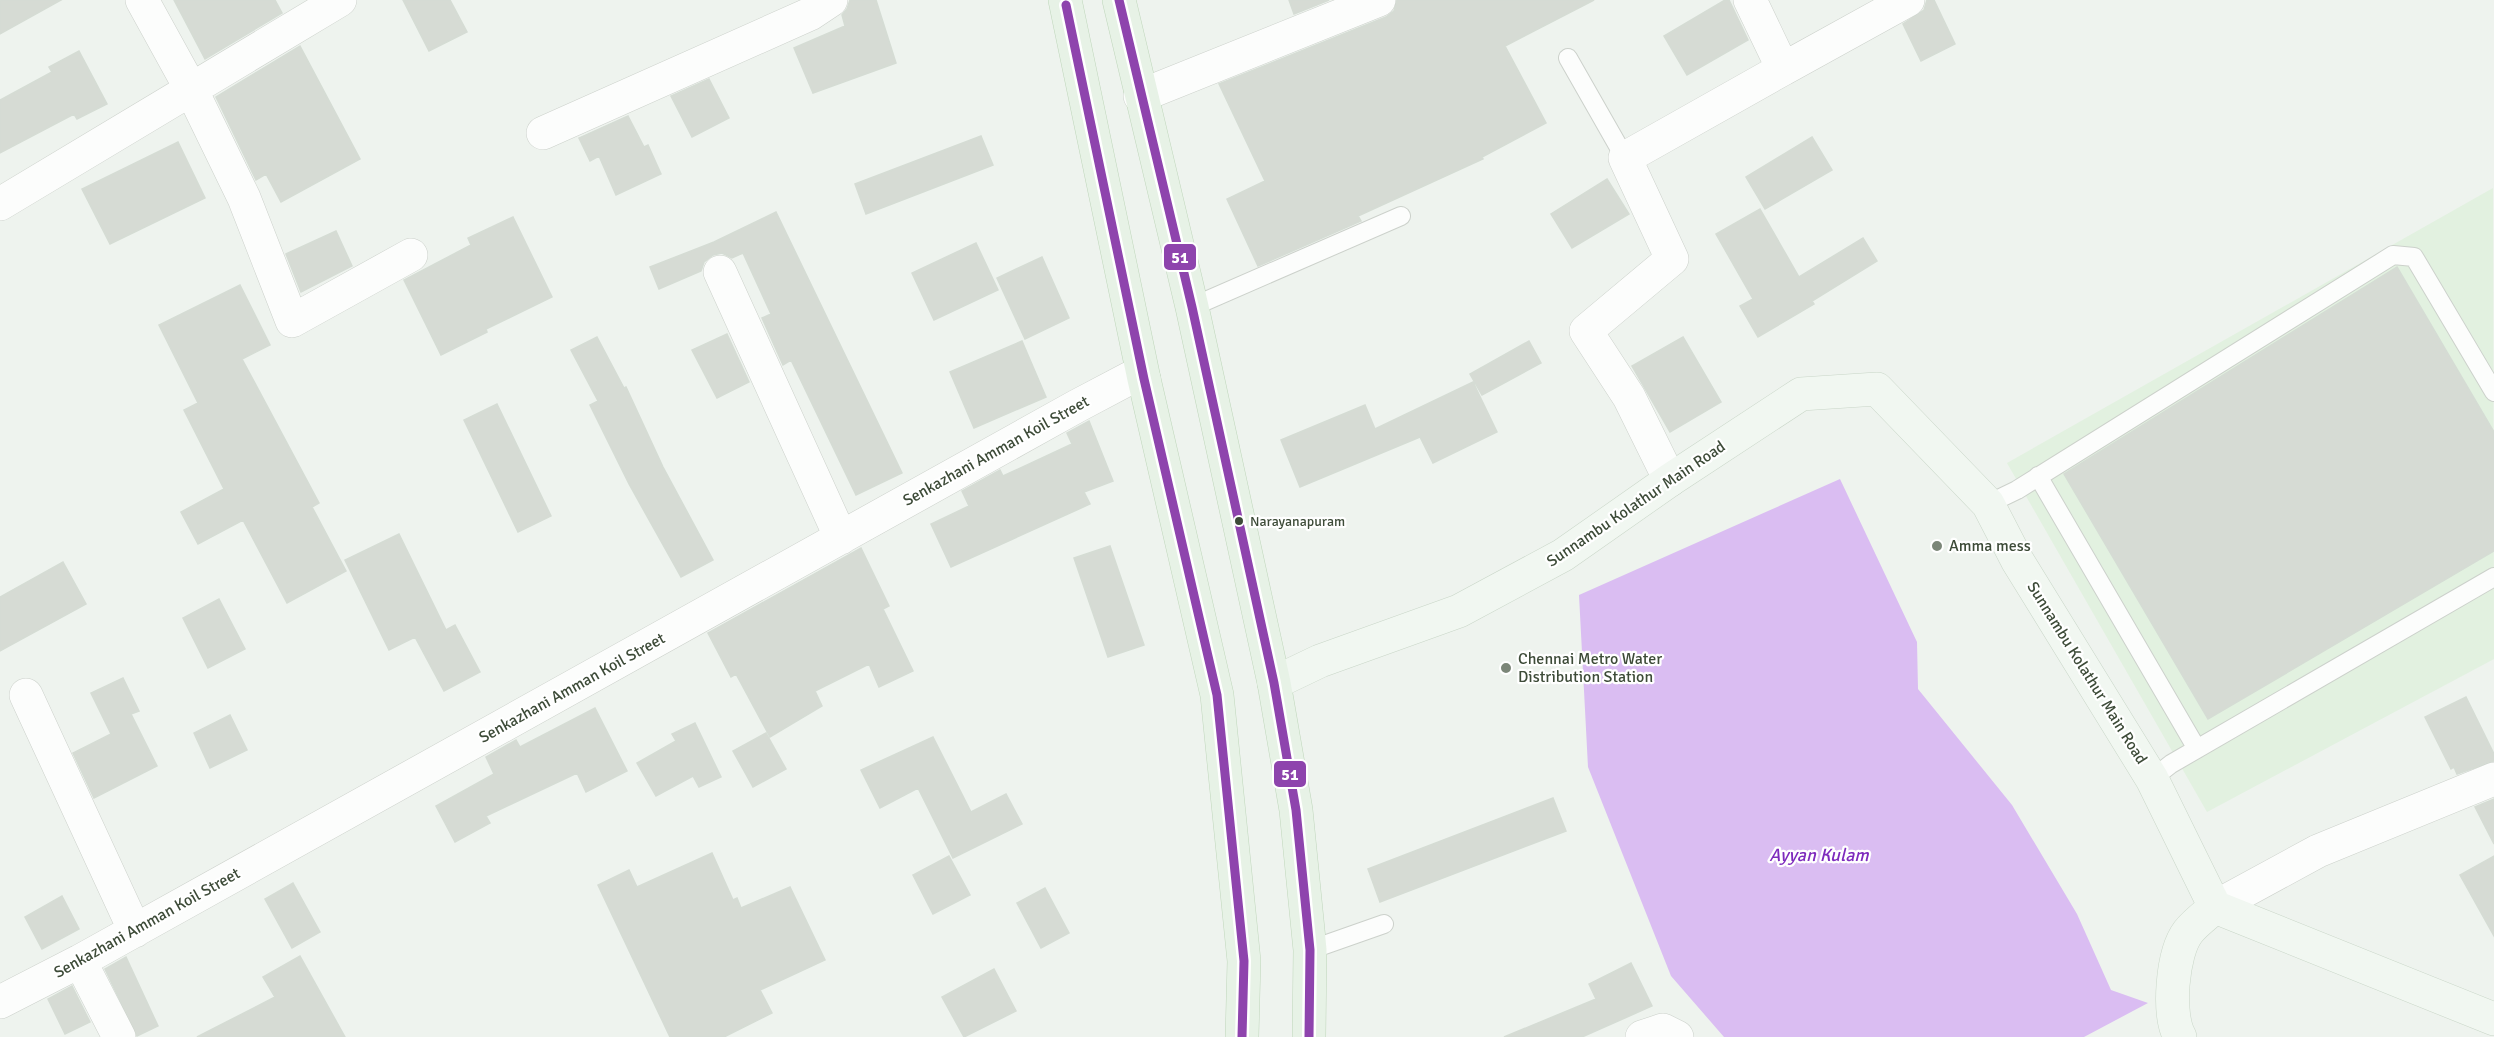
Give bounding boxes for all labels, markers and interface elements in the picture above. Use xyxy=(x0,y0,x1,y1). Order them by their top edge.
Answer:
line badge: 51 xyxy=(1163,243,1197,271)
text: 51 xyxy=(1171,248,1189,268)
street label: Senkazhani Amman Koil Street xyxy=(899,391,1093,511)
street label: Sunnambu Kolathur Main Road xyxy=(1543,437,1729,571)
place label: Narayanapuram xyxy=(1250,513,1345,530)
marker: Narayanapuram xyxy=(1233,515,1245,527)
place label: Amma mess xyxy=(1949,536,2031,556)
marker: Amma mess xyxy=(1930,539,1944,553)
street label: Sunnambu Kolathur Main Road xyxy=(2023,578,2151,768)
street label: Senkazhani Amman Koil Street xyxy=(475,628,669,748)
place label: Chennai Metro Water Distribution Station xyxy=(1518,649,1662,687)
marker: Chennai Metro Water Distribution Station xyxy=(1499,661,1513,675)
line badge: 51 xyxy=(1273,760,1307,788)
text: 51 xyxy=(1281,765,1299,785)
water label: Ayyan Kulam xyxy=(1769,844,1869,866)
street label: Senkazhani Amman Koil Street xyxy=(50,863,244,983)

